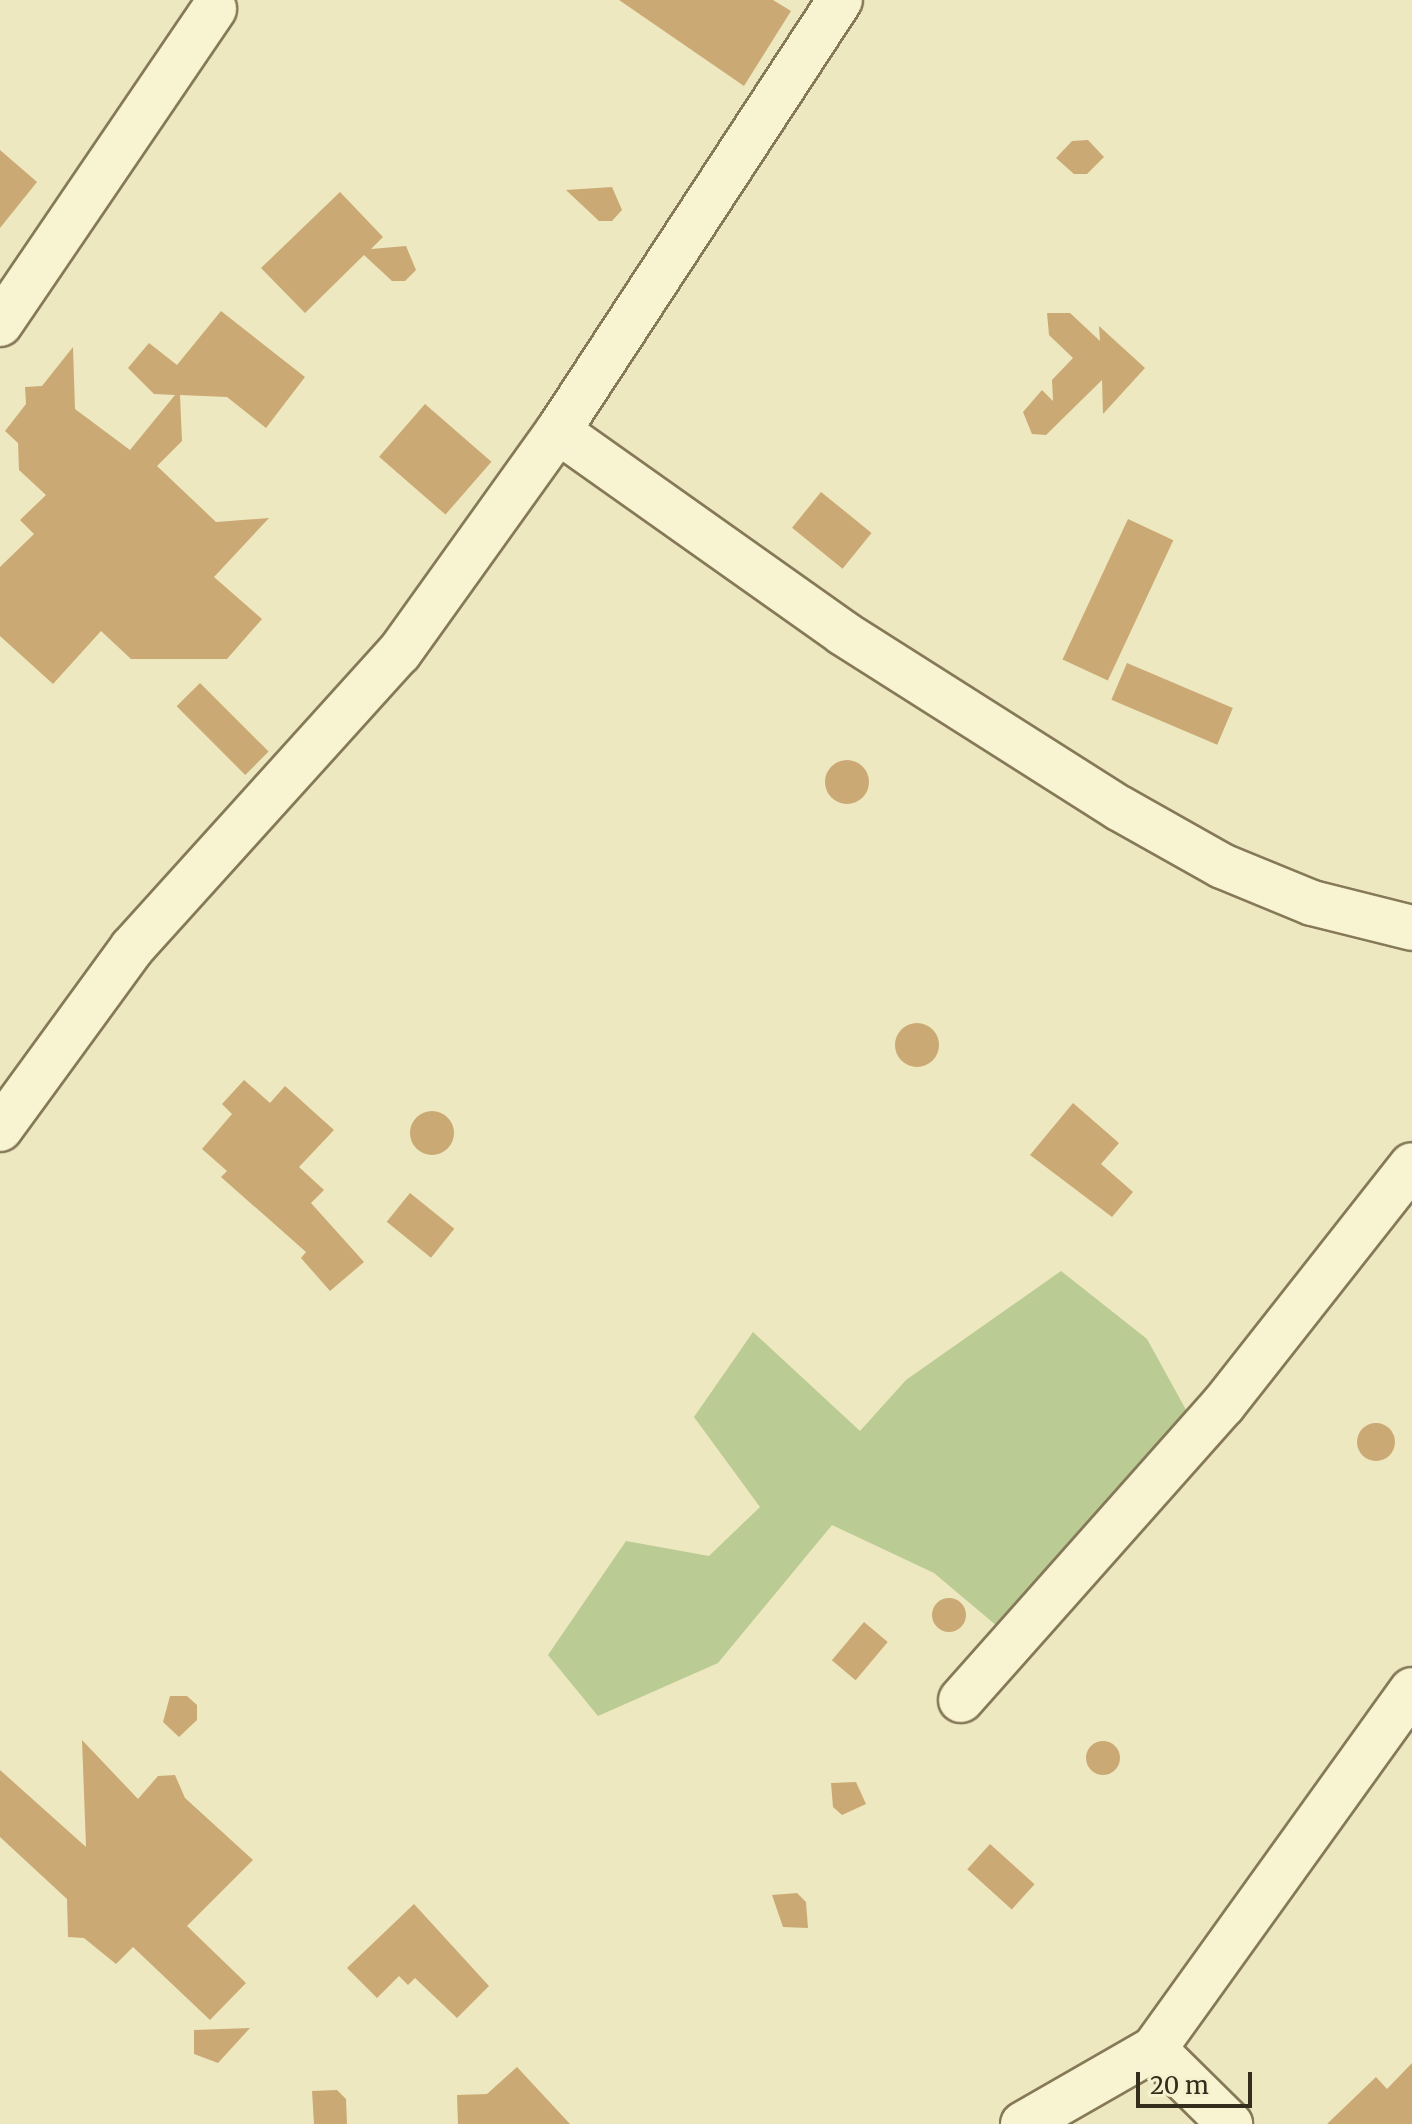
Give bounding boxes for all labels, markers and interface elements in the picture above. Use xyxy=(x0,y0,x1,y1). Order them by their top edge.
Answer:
scale bar xyxy=(1140,2056,1256,2106)
text: 20 m xyxy=(1150,2070,1209,2101)

